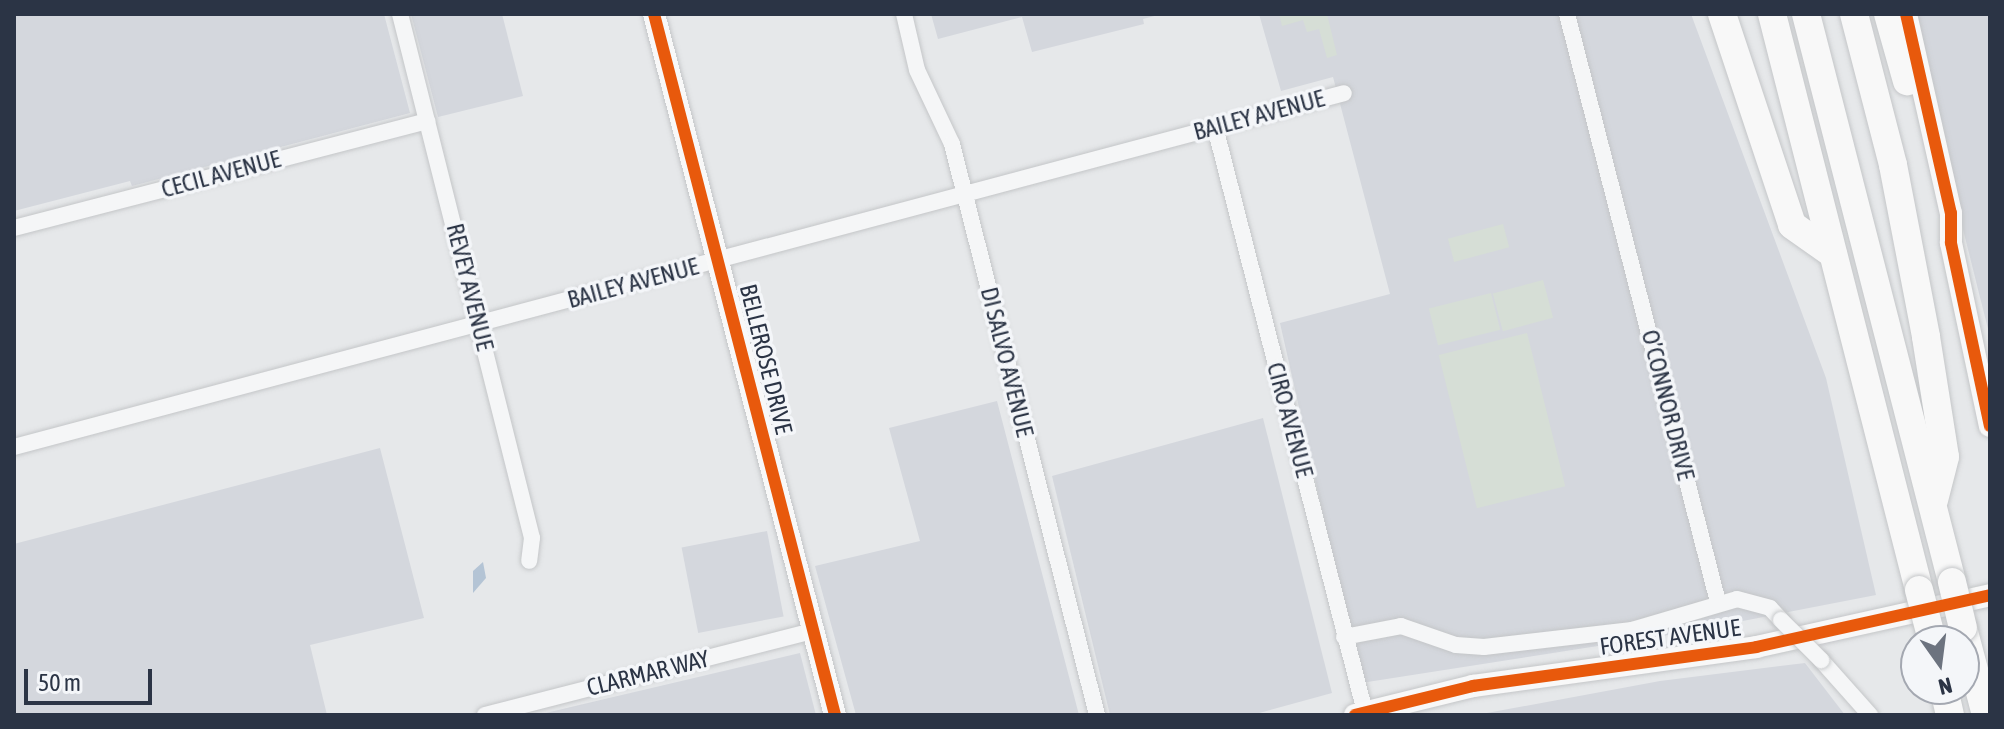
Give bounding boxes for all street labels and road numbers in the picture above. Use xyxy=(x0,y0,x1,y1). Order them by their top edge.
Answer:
street label: BAILEY AVENUE xyxy=(1190,84,1328,146)
street label: CECIL AVENUE xyxy=(158,144,284,204)
street label: REVEY AVENUE xyxy=(440,220,500,354)
street label: BAILEY AVENUE xyxy=(564,252,702,314)
street label: BELLEROSE DRIVE xyxy=(733,281,799,437)
street label: DI SALVO AVENUE xyxy=(974,284,1040,440)
street label: O’CONNOR DRIVE xyxy=(1635,327,1701,483)
street label: CIRO AVENUE xyxy=(1261,359,1319,481)
street label: FOREST AVENUE xyxy=(1598,613,1742,661)
street label: CLARMAR WAY xyxy=(584,644,712,702)

